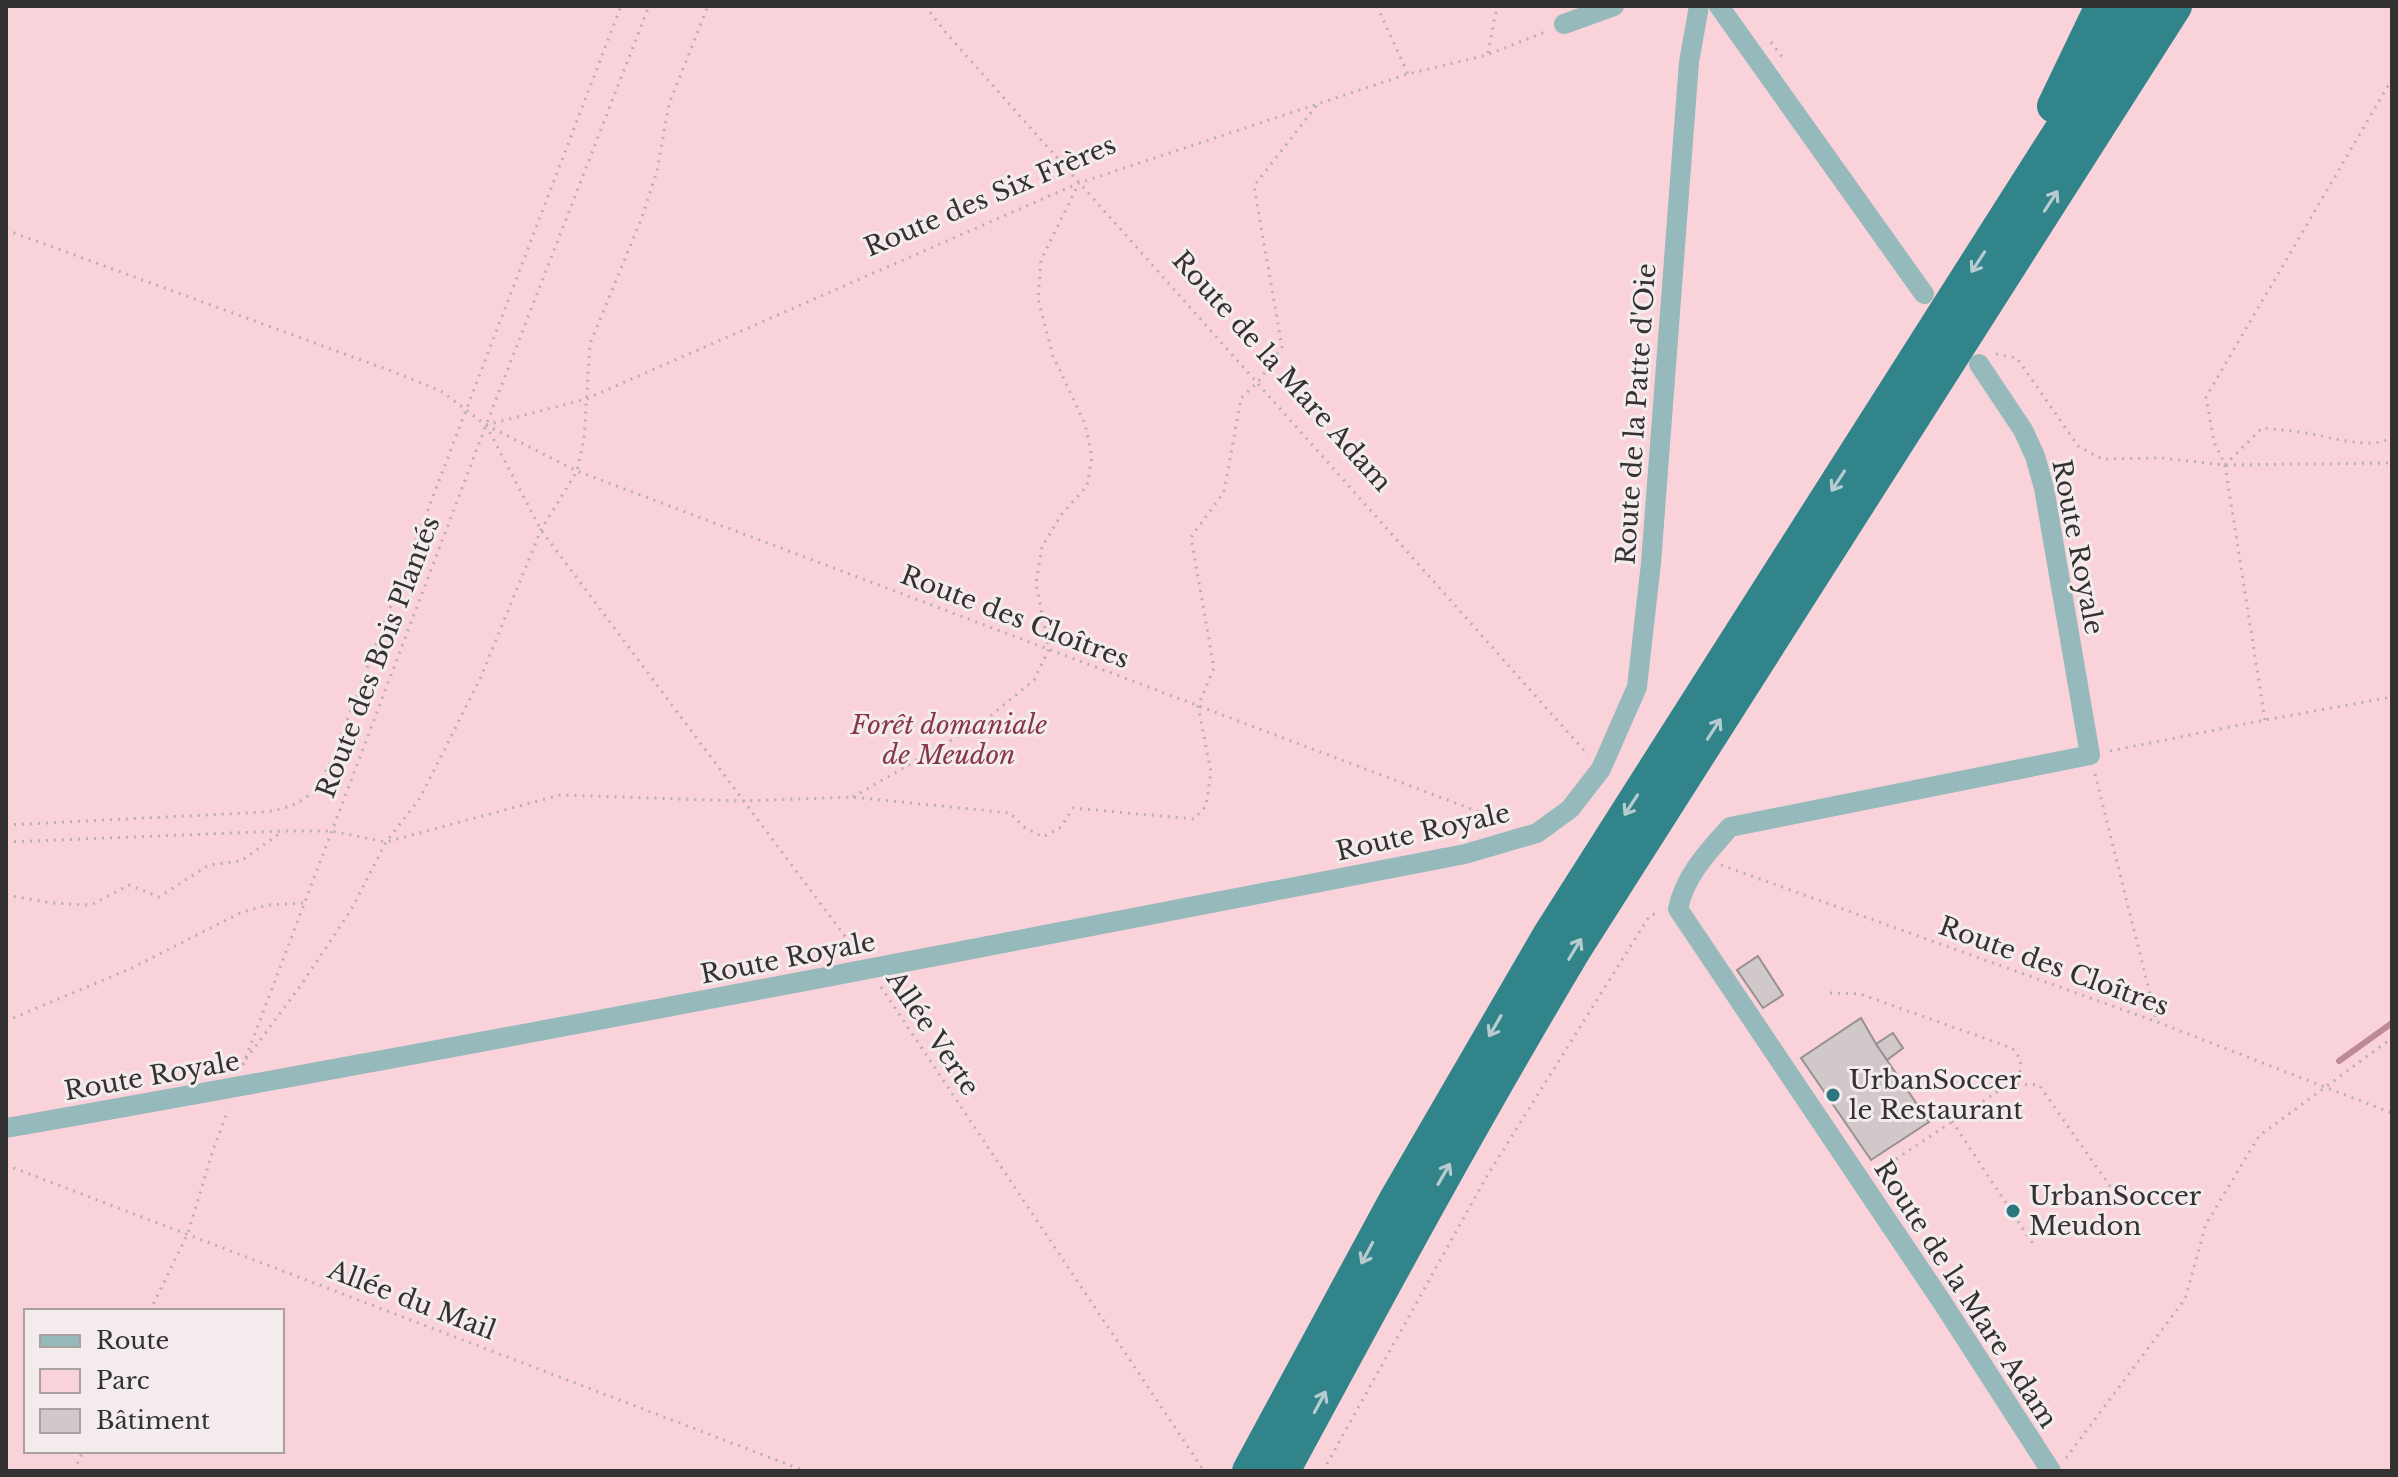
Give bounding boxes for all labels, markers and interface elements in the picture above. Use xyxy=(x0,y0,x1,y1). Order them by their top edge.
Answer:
street label: Route des Six Frères xyxy=(859,128,1121,264)
one-way arrow xyxy=(2044,190,2060,213)
street label: Route de la Mare Adam xyxy=(1166,244,1398,498)
one-way arrow xyxy=(1969,250,1985,273)
street label: Route de la Patte d'Oie xyxy=(1610,262,1662,566)
street label: Route Royale xyxy=(2045,457,2111,637)
one-way arrow xyxy=(1829,469,1845,492)
street label: Route des Bois Plantés xyxy=(310,512,446,802)
street label: Route des Cloîtres xyxy=(896,559,1134,675)
park label: Forêt domaniale de Meudon xyxy=(850,709,1047,771)
one-way arrow xyxy=(1706,718,1722,741)
one-way arrow xyxy=(1622,793,1638,816)
street label: Route Royale xyxy=(1333,796,1513,868)
street label: Route des Cloîtres xyxy=(1935,910,2173,1022)
street label: Route Royale xyxy=(698,925,878,991)
one-way arrow xyxy=(1567,938,1583,961)
street label: Allée Verte xyxy=(879,964,986,1101)
one-way arrow xyxy=(1486,1014,1502,1037)
street label: Route Royale xyxy=(62,1045,242,1107)
place label: UrbanSoccer le Restaurant xyxy=(1849,1064,2023,1126)
marker: UrbanSoccer le Restaurant xyxy=(1824,1086,1842,1104)
street label: Route de la Mare Adam xyxy=(1867,1154,2065,1434)
one-way arrow xyxy=(1436,1163,1452,1186)
place label: UrbanSoccer Meudon xyxy=(2029,1180,2202,1242)
marker: UrbanSoccer Meudon xyxy=(2004,1202,2022,1220)
one-way arrow xyxy=(1359,1241,1375,1264)
street label: Allée du Mail xyxy=(323,1253,500,1347)
legend xyxy=(24,1309,284,1453)
text: Route xyxy=(96,1326,169,1355)
text: Parc xyxy=(96,1366,150,1395)
one-way arrow xyxy=(1313,1391,1329,1415)
text: Bâtiment xyxy=(96,1406,210,1435)

